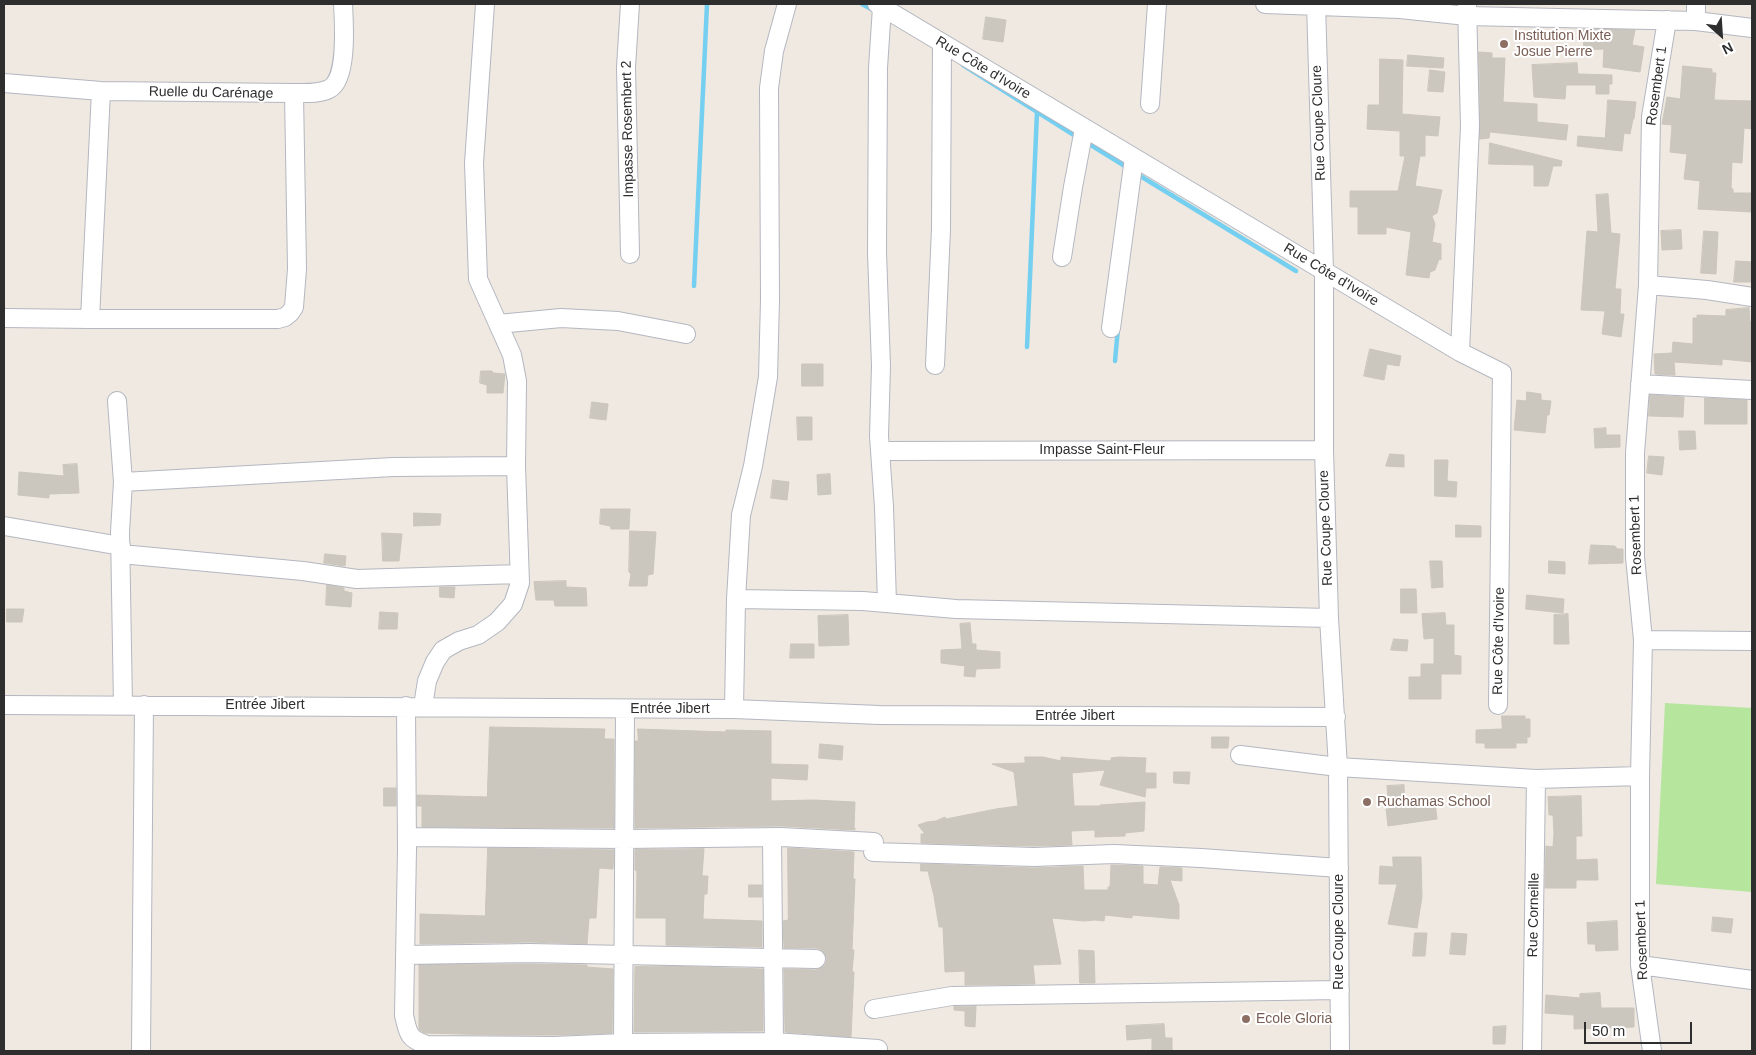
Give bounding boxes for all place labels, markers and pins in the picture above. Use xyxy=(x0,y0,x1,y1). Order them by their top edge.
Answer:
place label: Institution Mixte Josue Pierre xyxy=(1514,28,1611,60)
marker: Institution Mixte Josue Pierre xyxy=(1498,38,1510,50)
place label: Ruchamas School xyxy=(1377,794,1491,810)
marker: Ruchamas School xyxy=(1361,796,1373,808)
place label: Ecole Gloria xyxy=(1256,1011,1332,1027)
marker: Ecole Gloria xyxy=(1240,1013,1252,1025)

